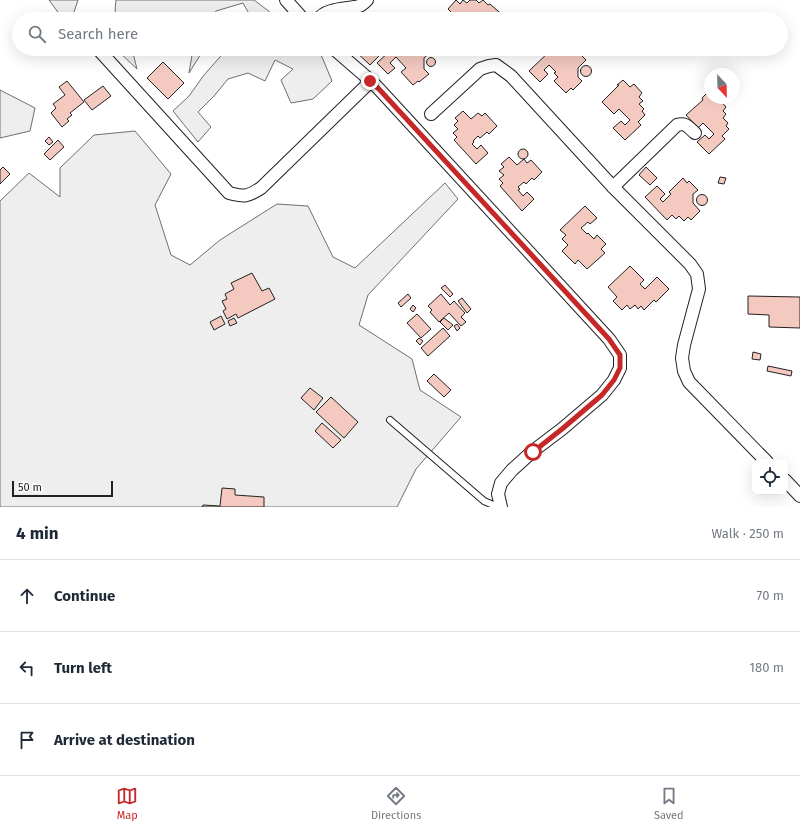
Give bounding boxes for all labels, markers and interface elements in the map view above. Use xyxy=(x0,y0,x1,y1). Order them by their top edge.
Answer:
search box xyxy=(12,12,788,56)
icon: search xyxy=(26,23,48,45)
text: Search here xyxy=(58,25,138,43)
north arrow xyxy=(704,68,740,104)
route end xyxy=(361,72,379,90)
route start xyxy=(524,443,542,461)
map controls xyxy=(752,459,788,495)
button: locate xyxy=(752,459,788,495)
scale bar xyxy=(12,479,113,498)
text: 50 m xyxy=(18,481,42,494)
text: 4 min xyxy=(16,523,59,544)
text: Walk · 250 m xyxy=(711,526,784,541)
icon: ahead xyxy=(16,585,38,607)
text: Continue xyxy=(54,587,115,605)
text: 70 m xyxy=(757,588,784,603)
icon: left xyxy=(16,657,38,679)
text: Turn left xyxy=(54,659,112,677)
text: 180 m xyxy=(749,660,784,675)
icon: arrive xyxy=(16,729,38,751)
text: Arrive at destination xyxy=(54,731,195,749)
tab: Map xyxy=(116,785,138,822)
tab: Directions xyxy=(371,785,421,822)
tab: Saved xyxy=(654,785,684,822)

